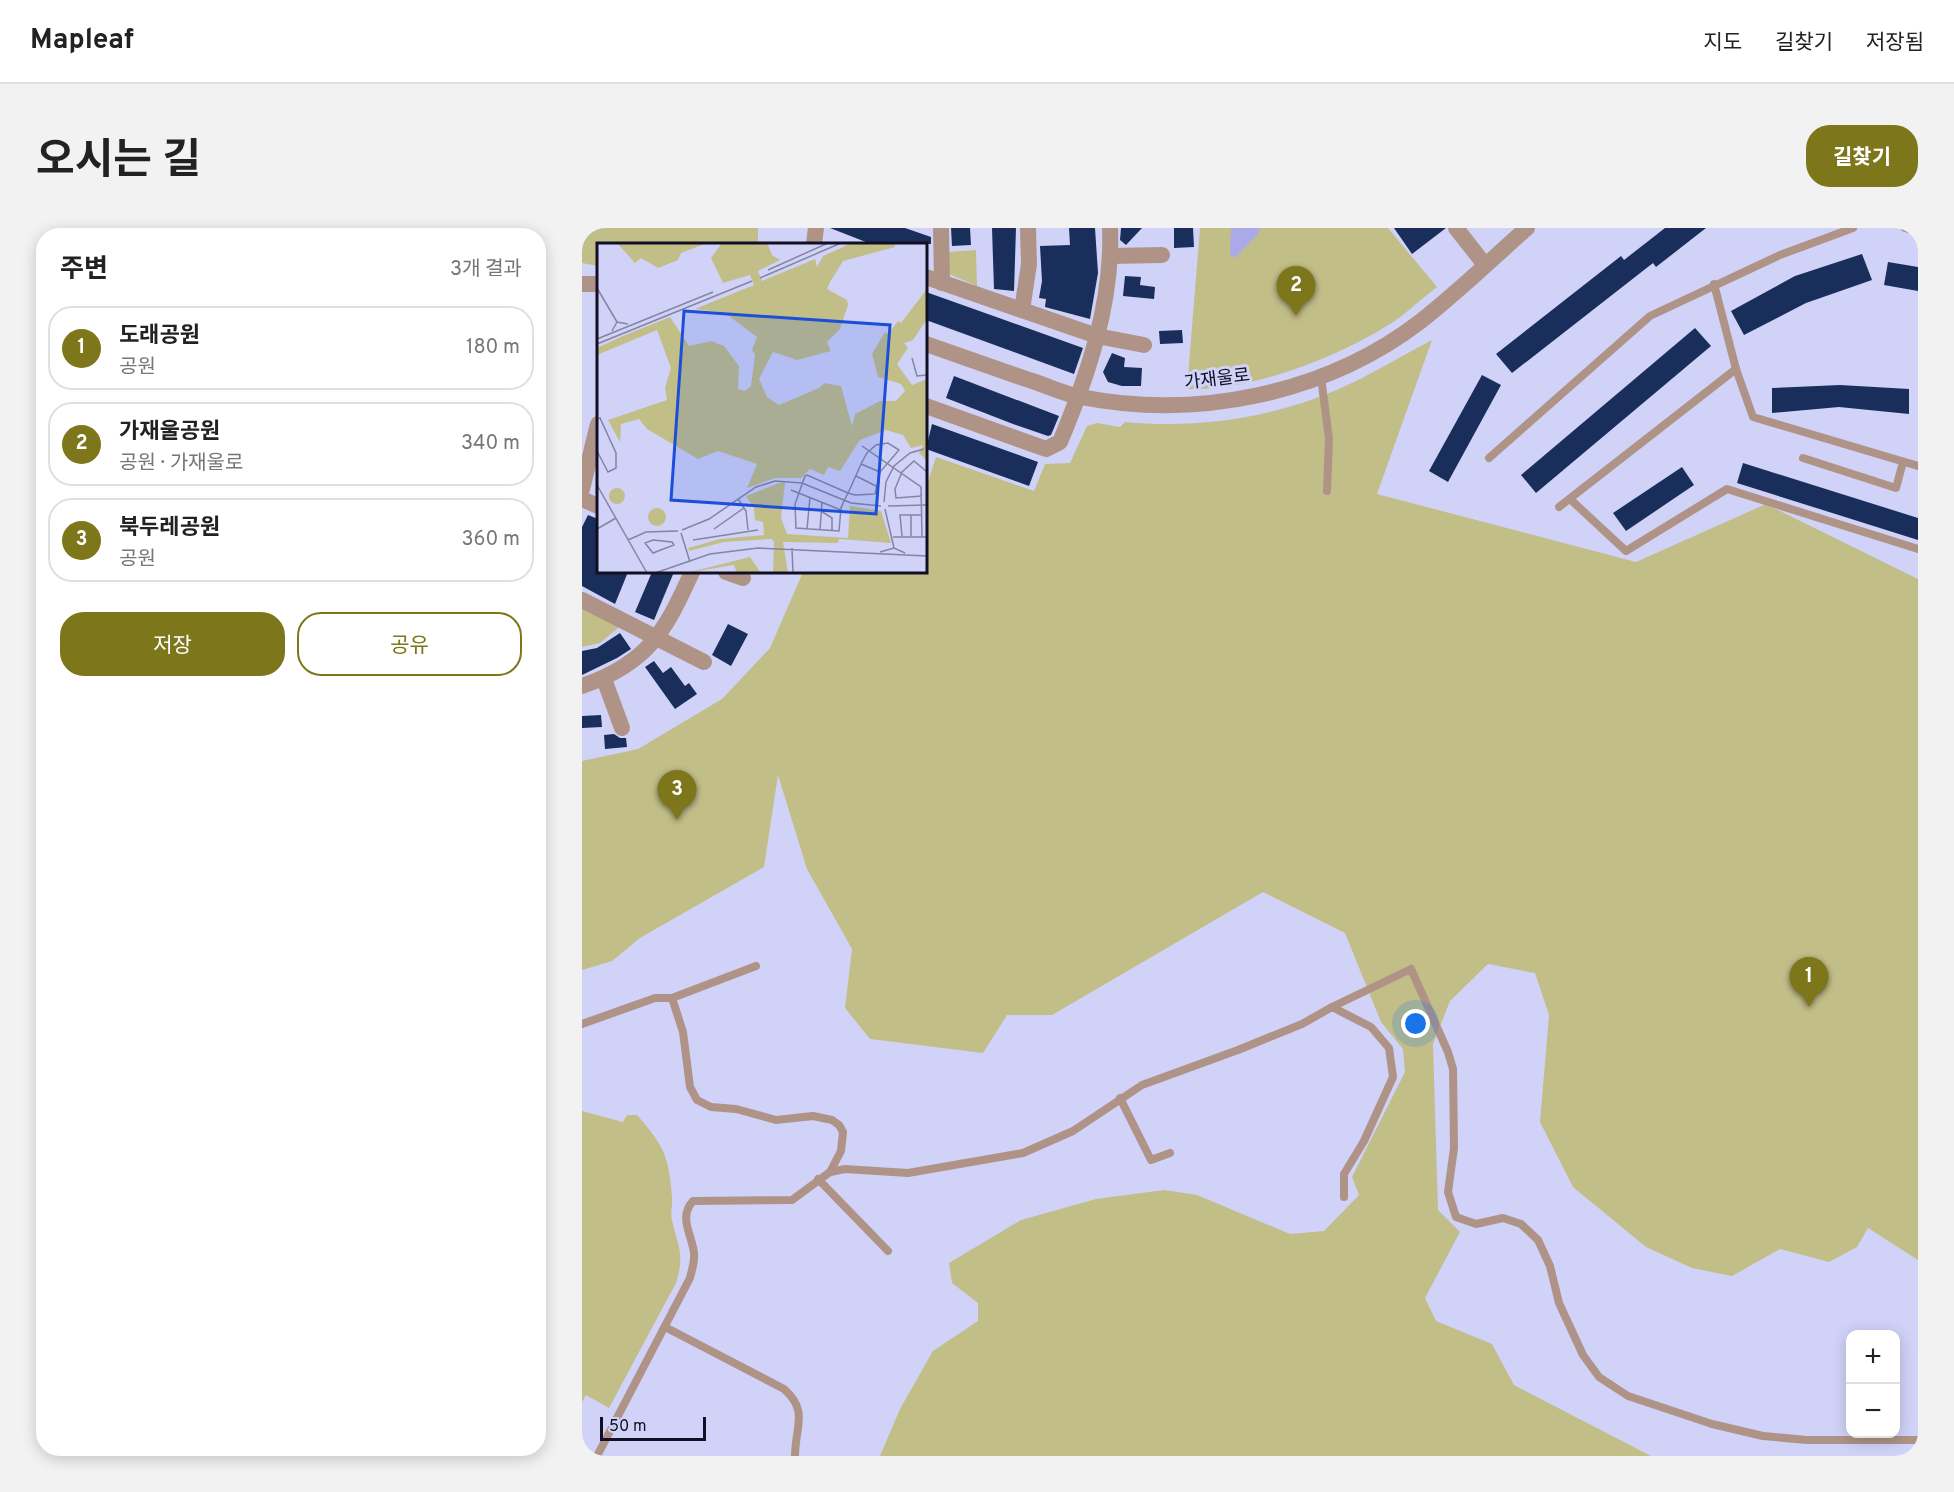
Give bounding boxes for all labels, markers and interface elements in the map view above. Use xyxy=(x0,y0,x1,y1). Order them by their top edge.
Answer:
text: Mapleaf xyxy=(30,23,134,59)
text: 지도 xyxy=(1703,30,1742,57)
text: 길찾기 xyxy=(1775,30,1833,57)
text: 저장됨 xyxy=(1866,30,1924,57)
button: 길찾기 xyxy=(1806,125,1918,187)
text: 오시는 길 xyxy=(36,136,201,189)
inset map xyxy=(597,243,927,573)
text: 주변 xyxy=(60,254,108,287)
text: 3개 결과 xyxy=(450,257,522,283)
pin: 2 xyxy=(1276,266,1316,316)
text: 도래공원 xyxy=(119,323,200,350)
text: 1 xyxy=(78,335,86,361)
text: 180 m xyxy=(466,335,520,361)
text: 공원 xyxy=(119,355,156,381)
street label: 가재울로 xyxy=(1183,365,1251,395)
text: 가재울공원 xyxy=(119,419,220,446)
text: 2 xyxy=(75,431,88,457)
text: 340 m xyxy=(461,431,520,457)
text: 공원 · 가재울로 xyxy=(119,451,243,477)
text: 북두레공원 xyxy=(119,515,220,542)
text: 3 xyxy=(76,527,88,553)
text: 360 m xyxy=(462,527,520,553)
text: 공원 xyxy=(119,547,156,573)
button: 저장 xyxy=(60,612,285,676)
button: 공유 xyxy=(297,612,522,676)
pin: 3 xyxy=(658,770,697,820)
pin: 1 xyxy=(1790,958,1828,1007)
your location xyxy=(1401,1009,1430,1038)
map controls xyxy=(1846,1330,1900,1438)
button: + xyxy=(1846,1330,1900,1384)
button: − xyxy=(1846,1384,1900,1438)
scale bar xyxy=(600,1414,706,1442)
text: 50 m xyxy=(609,1417,647,1437)

